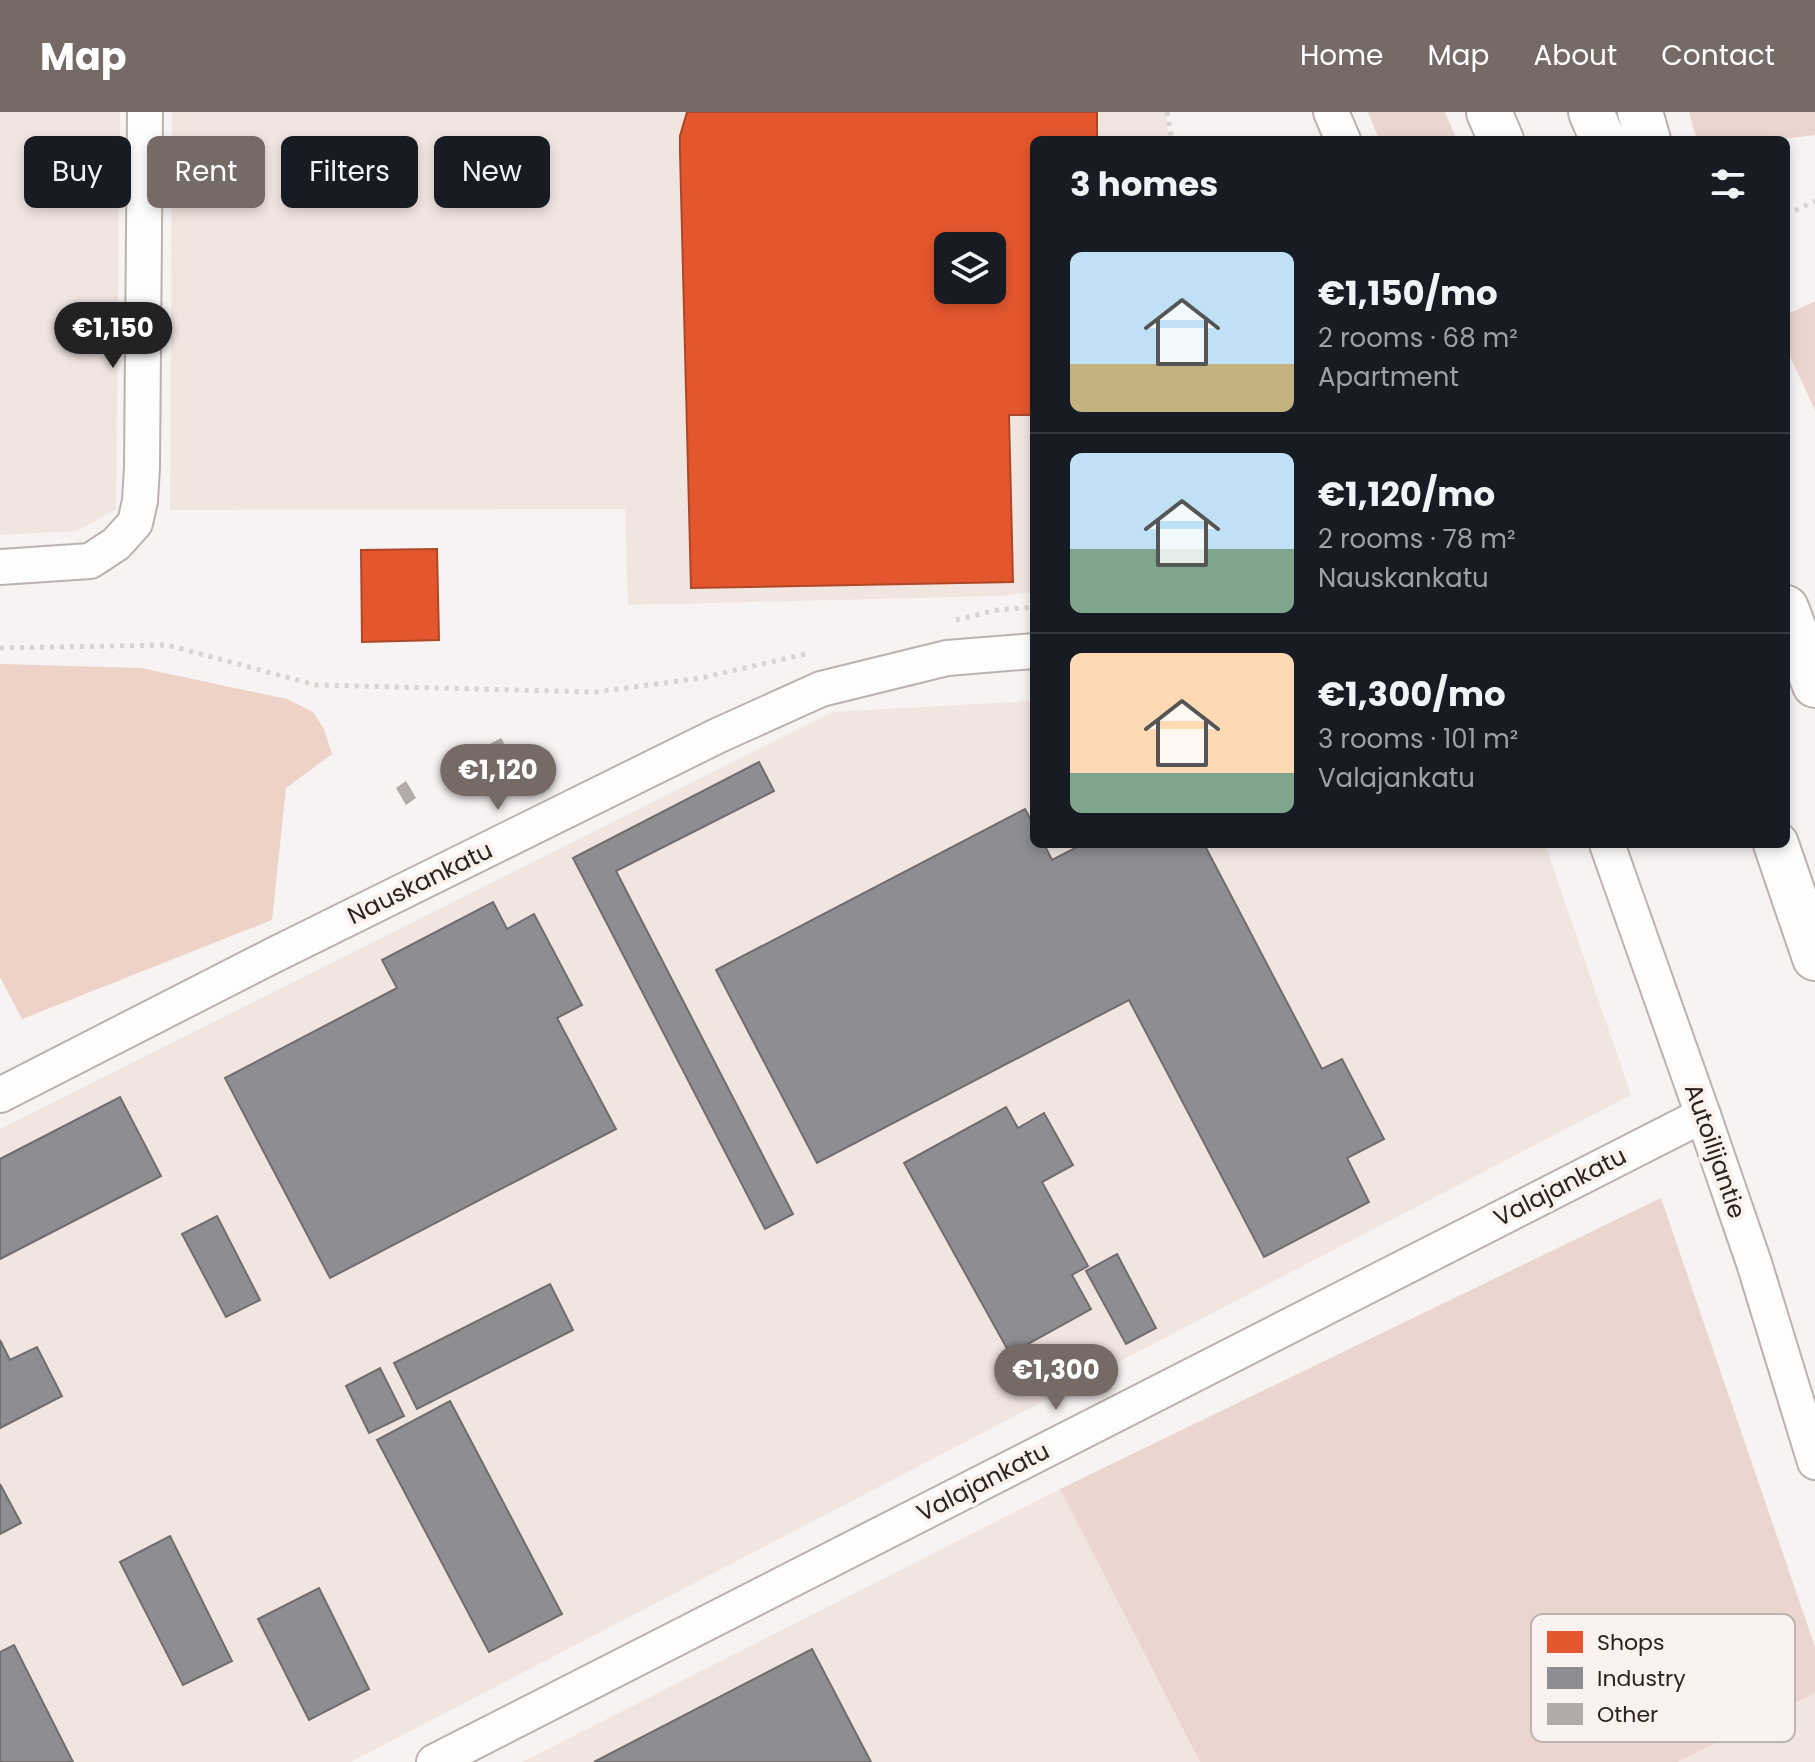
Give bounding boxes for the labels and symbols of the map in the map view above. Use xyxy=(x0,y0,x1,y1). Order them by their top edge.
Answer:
pin: €1,150 xyxy=(48,302,178,370)
pin: €1,120 xyxy=(433,744,563,812)
street label: Nauskankatu xyxy=(342,833,498,932)
street label: Autoilijantie xyxy=(1677,1079,1754,1223)
street label: Valajankatu xyxy=(1488,1139,1632,1234)
pin: €1,300 xyxy=(991,1344,1121,1412)
street label: Valajankatu xyxy=(911,1434,1055,1529)
legend xyxy=(1531,1614,1795,1742)
text: Shops xyxy=(1597,1627,1664,1658)
text: Industry xyxy=(1597,1663,1686,1694)
text: Other xyxy=(1597,1699,1658,1730)

